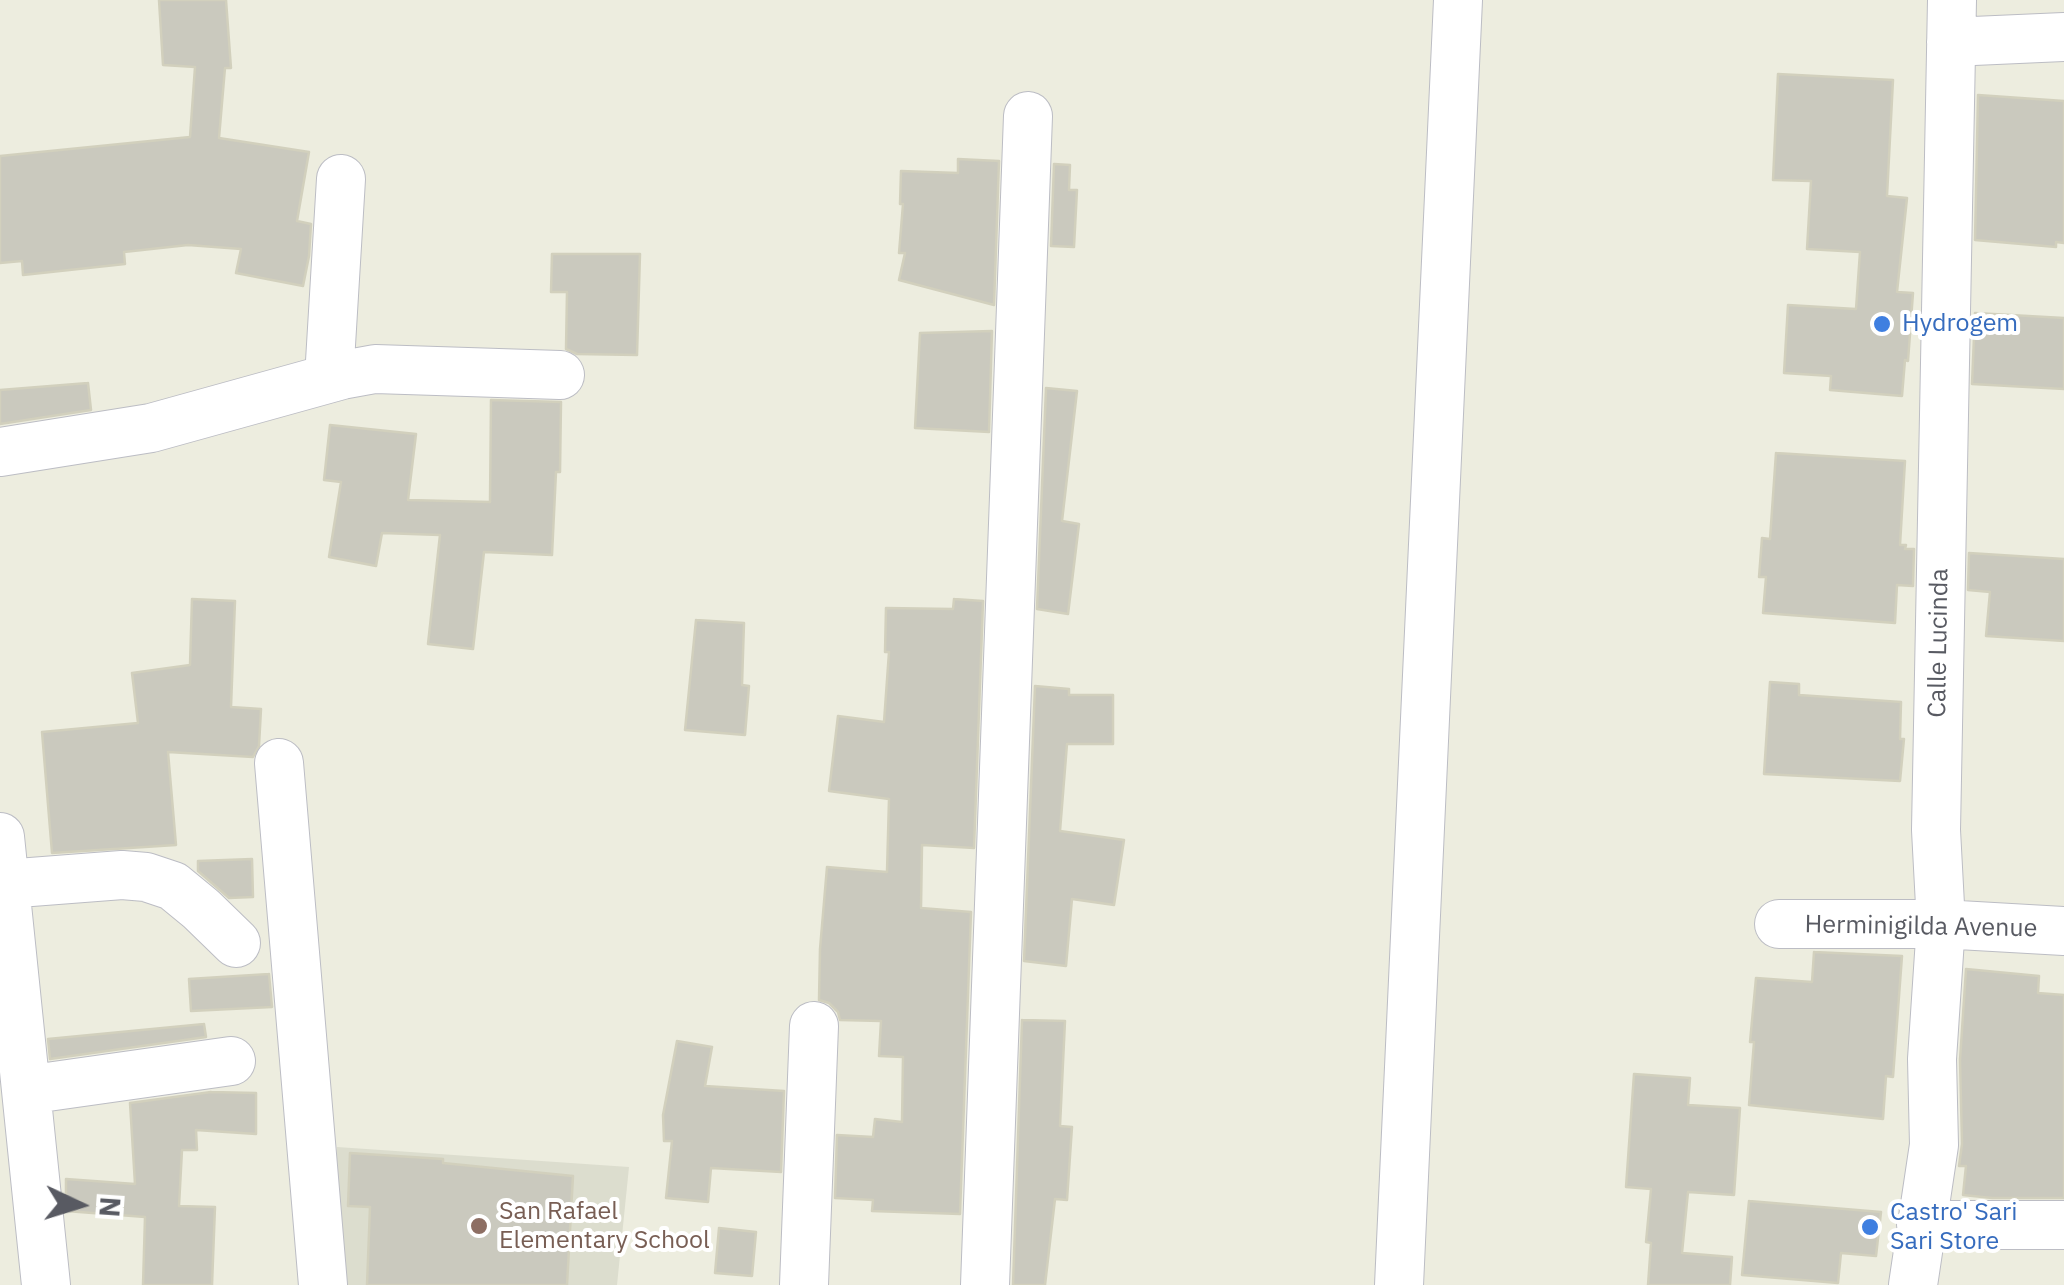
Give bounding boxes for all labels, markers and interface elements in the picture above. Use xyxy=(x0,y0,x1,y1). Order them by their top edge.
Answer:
place label: Hydrogem xyxy=(1902,309,2018,339)
marker: Hydrogem xyxy=(1871,313,1893,335)
street label: Calle Lucinda xyxy=(1923,568,1955,718)
street label: Herminigilda Avenue xyxy=(1804,910,2038,944)
north arrow xyxy=(30,1155,130,1255)
text: N xyxy=(91,1196,130,1219)
place label: San Rafael Elementary School xyxy=(499,1197,710,1256)
place label: Castro' Sari Sari Store xyxy=(1890,1198,2017,1257)
marker: San Rafael Elementary School xyxy=(468,1215,490,1237)
marker: Castro' Sari Sari Store xyxy=(1859,1216,1881,1238)

